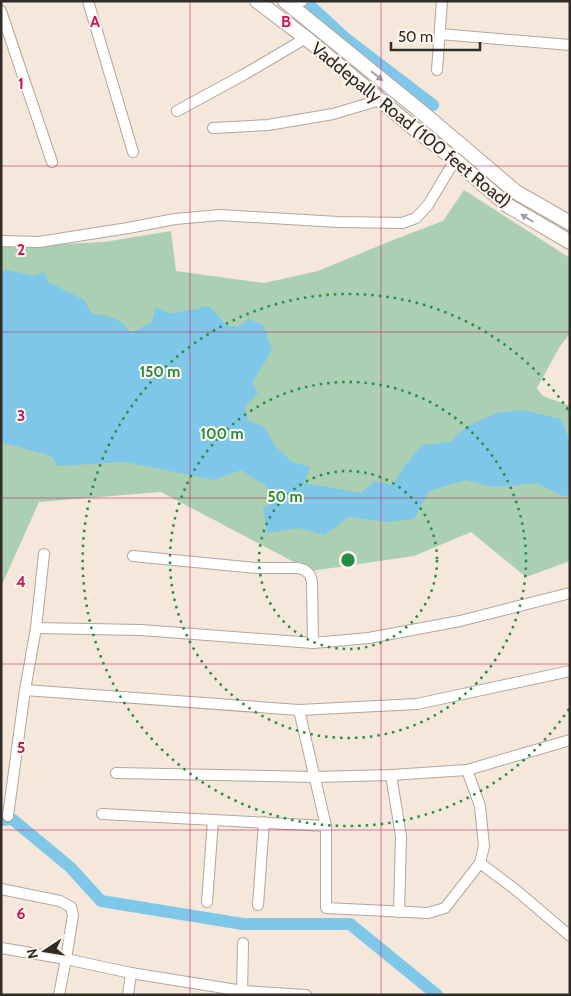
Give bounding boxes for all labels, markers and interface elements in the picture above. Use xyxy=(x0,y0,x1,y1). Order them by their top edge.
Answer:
text: A xyxy=(90,12,100,31)
text: B xyxy=(281,12,291,31)
scale bar xyxy=(391,20,480,52)
text: 50 m xyxy=(398,28,433,46)
street label: Vaddepally Road (100 feet Road) xyxy=(307,37,515,213)
one-way arrow xyxy=(370,70,383,81)
text: 1 xyxy=(18,74,24,93)
one-way arrow xyxy=(521,214,534,223)
text: 2 xyxy=(17,240,25,259)
text: 150 m xyxy=(140,363,180,381)
text: 3 xyxy=(17,406,25,425)
text: 100 m xyxy=(200,425,244,443)
text: 50 m xyxy=(267,488,303,506)
centre of rings xyxy=(339,551,357,569)
text: 4 xyxy=(16,572,26,591)
text: 5 xyxy=(17,738,25,757)
text: 6 xyxy=(17,904,26,923)
north arrow xyxy=(20,926,70,976)
text: N xyxy=(22,947,42,960)

